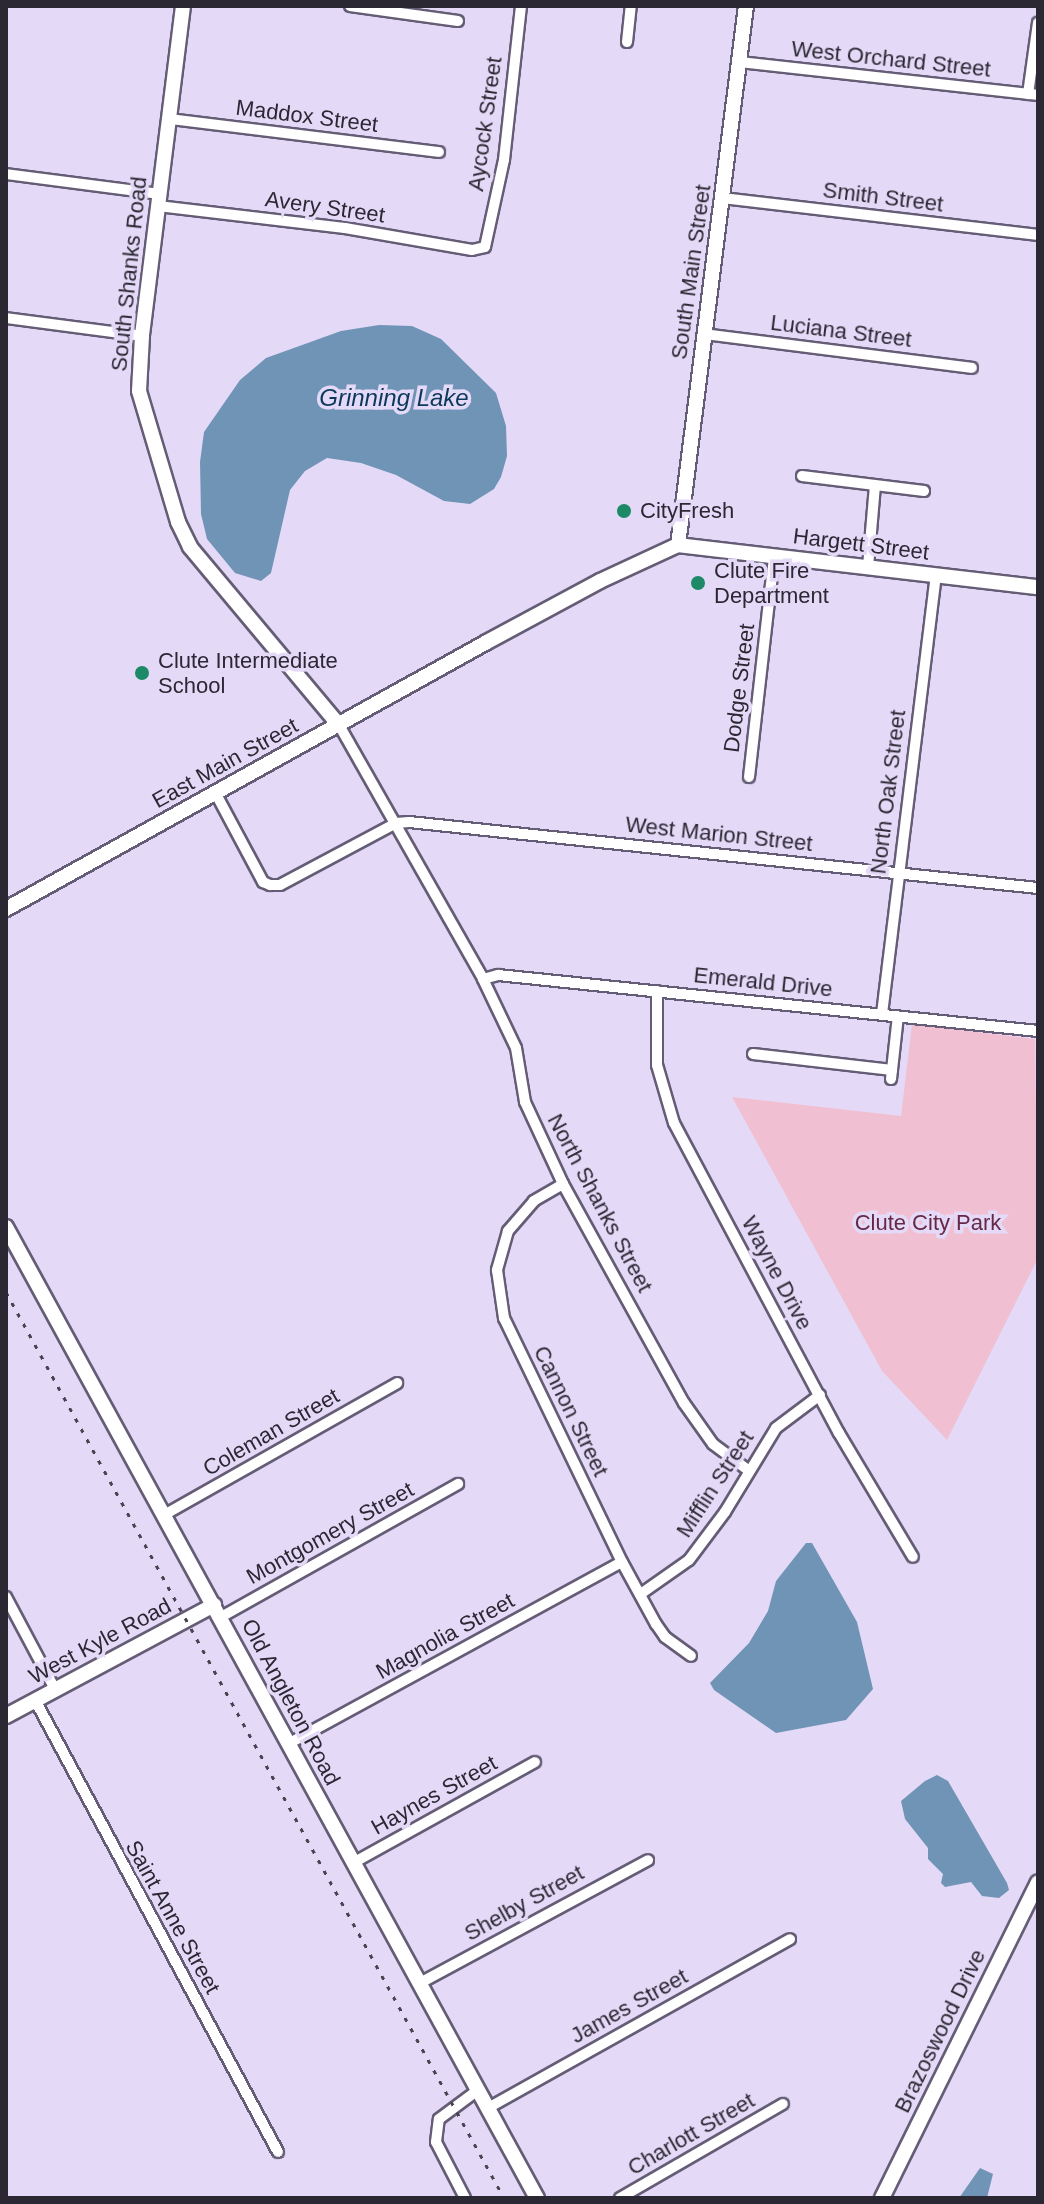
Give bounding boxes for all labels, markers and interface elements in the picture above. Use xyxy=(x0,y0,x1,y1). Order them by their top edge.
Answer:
street label: West Orchard Street xyxy=(790,35,992,83)
street label: Aycock Street xyxy=(463,55,507,193)
street label: Maddox Street xyxy=(234,94,380,138)
street label: South Shanks Road xyxy=(106,175,152,373)
street label: Smith Street xyxy=(821,177,945,217)
street label: South Main Street xyxy=(666,183,716,361)
street label: Avery Street xyxy=(263,186,387,228)
street label: Luciana Street xyxy=(769,309,913,353)
water label: Grinning Lake xyxy=(319,384,469,412)
place label: CityFresh xyxy=(640,498,734,524)
marker: CityFresh xyxy=(615,502,633,520)
street label: Hargett Street xyxy=(791,523,931,565)
place label: Clute Fire Department xyxy=(714,557,829,608)
marker: Clute Fire Department xyxy=(689,574,707,592)
street label: Dodge Street xyxy=(718,622,760,754)
place label: Clute Intermediate School xyxy=(158,647,338,698)
marker: Clute Intermediate School xyxy=(133,664,151,682)
street label: North Oak Street xyxy=(865,708,911,876)
street label: East Main Street xyxy=(147,712,303,814)
street label: West Marion Street xyxy=(624,811,814,857)
street label: Emerald Drive xyxy=(692,962,834,1002)
street label: North Shanks Street xyxy=(542,1109,658,1297)
park label: Clute City Park xyxy=(855,1210,1001,1236)
street label: Wayne Drive xyxy=(736,1212,818,1334)
street label: Cannon Street xyxy=(528,1341,614,1481)
street label: Coleman Street xyxy=(198,1382,344,1482)
street label: Mifflin Street xyxy=(671,1426,759,1542)
street label: Montgomery Street xyxy=(242,1476,418,1590)
street label: Magnolia Street xyxy=(371,1587,519,1685)
street label: West Kyle Road xyxy=(24,1592,176,1690)
street label: Old Angleton Road xyxy=(236,1614,346,1790)
street label: Haynes Street xyxy=(367,1750,501,1840)
street label: Saint Anne Street xyxy=(120,1835,226,1999)
street label: Shelby Street xyxy=(460,1859,588,1947)
street label: Brazoswood Drive xyxy=(889,1945,991,2117)
street label: James Street xyxy=(566,1963,692,2049)
street label: Charlott Street xyxy=(623,2087,759,2181)

